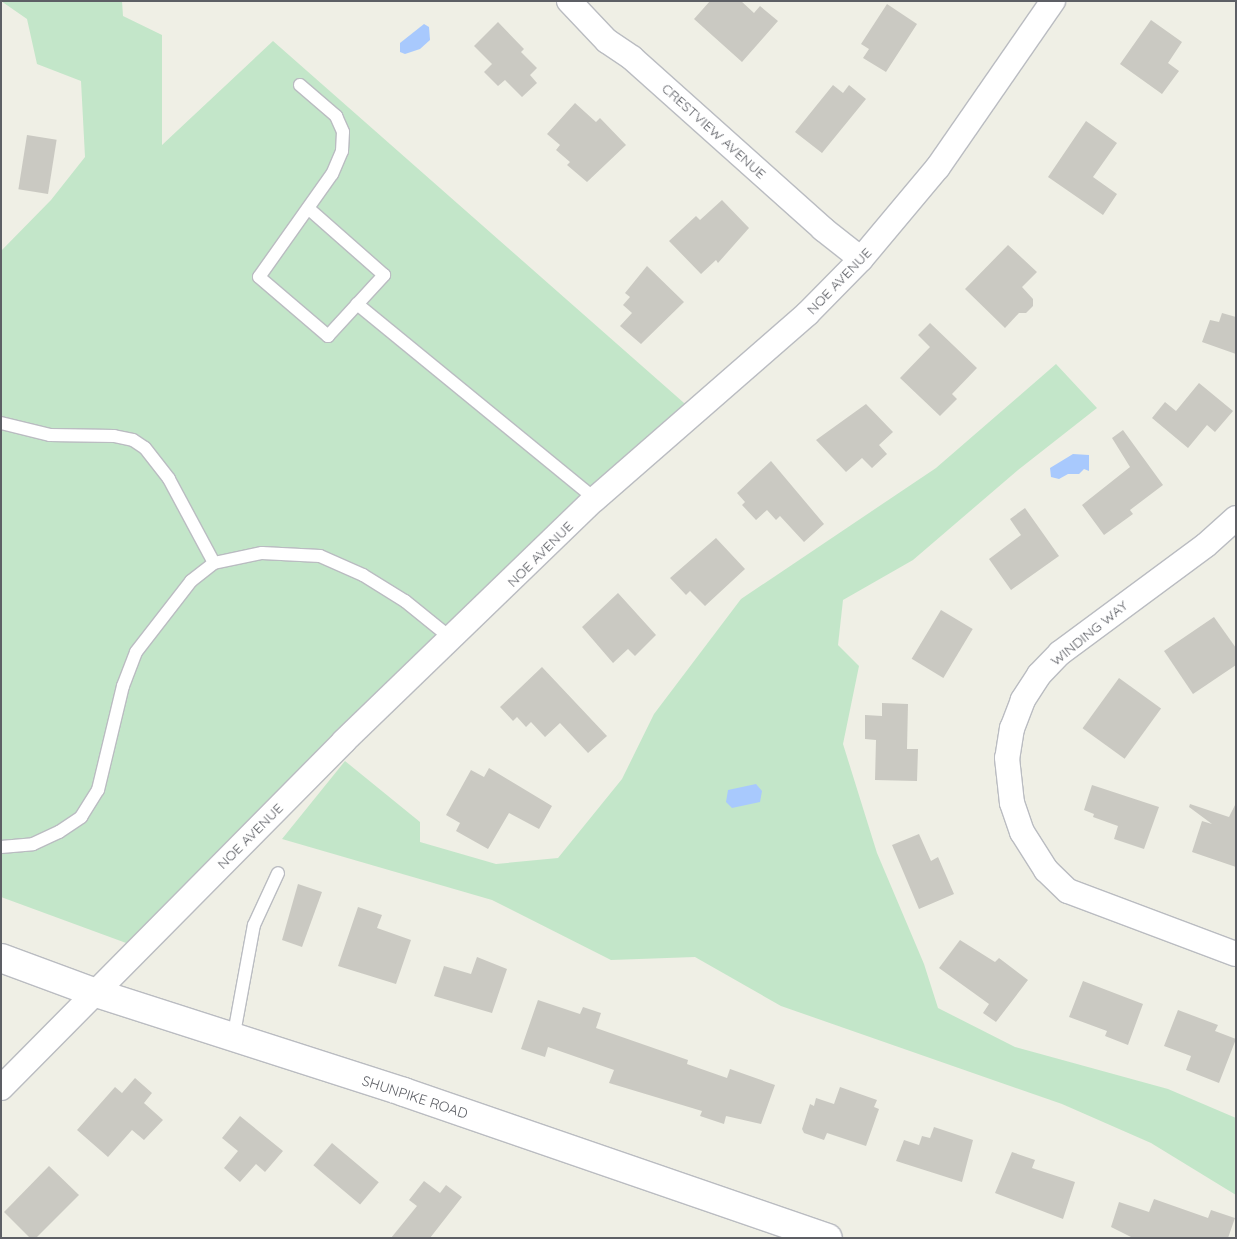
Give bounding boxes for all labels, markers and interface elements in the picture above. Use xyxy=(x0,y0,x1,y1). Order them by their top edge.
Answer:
street label: CRESTVIEW AVENUE xyxy=(659,80,769,182)
street label: NOE AVENUE xyxy=(803,244,875,318)
street label: NOE AVENUE xyxy=(504,518,576,590)
street label: WINDING WAY xyxy=(1047,597,1131,669)
street label: NOE AVENUE xyxy=(214,800,286,872)
street label: SHUNPIKE ROAD xyxy=(360,1072,470,1122)

